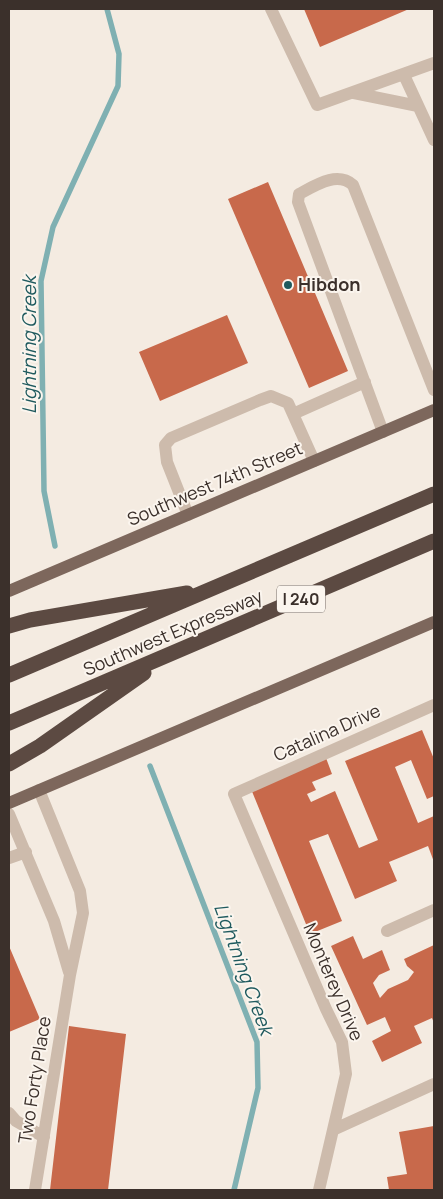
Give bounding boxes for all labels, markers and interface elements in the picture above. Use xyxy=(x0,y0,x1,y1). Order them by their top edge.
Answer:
place label: Hibdon xyxy=(298,272,361,296)
water label: Lightning Creek xyxy=(16,273,42,414)
marker: Hibdon xyxy=(282,279,294,291)
street label: Southwest 74th Street xyxy=(123,435,306,531)
street label: Southwest Expressway xyxy=(79,583,266,681)
road number: I 240 xyxy=(277,586,325,612)
street label: Catalina Drive xyxy=(269,698,384,766)
water label: Lightning Creek xyxy=(208,900,281,1041)
street label: Monterey Drive xyxy=(298,919,370,1044)
street label: Two Forty Place xyxy=(12,1014,56,1145)

